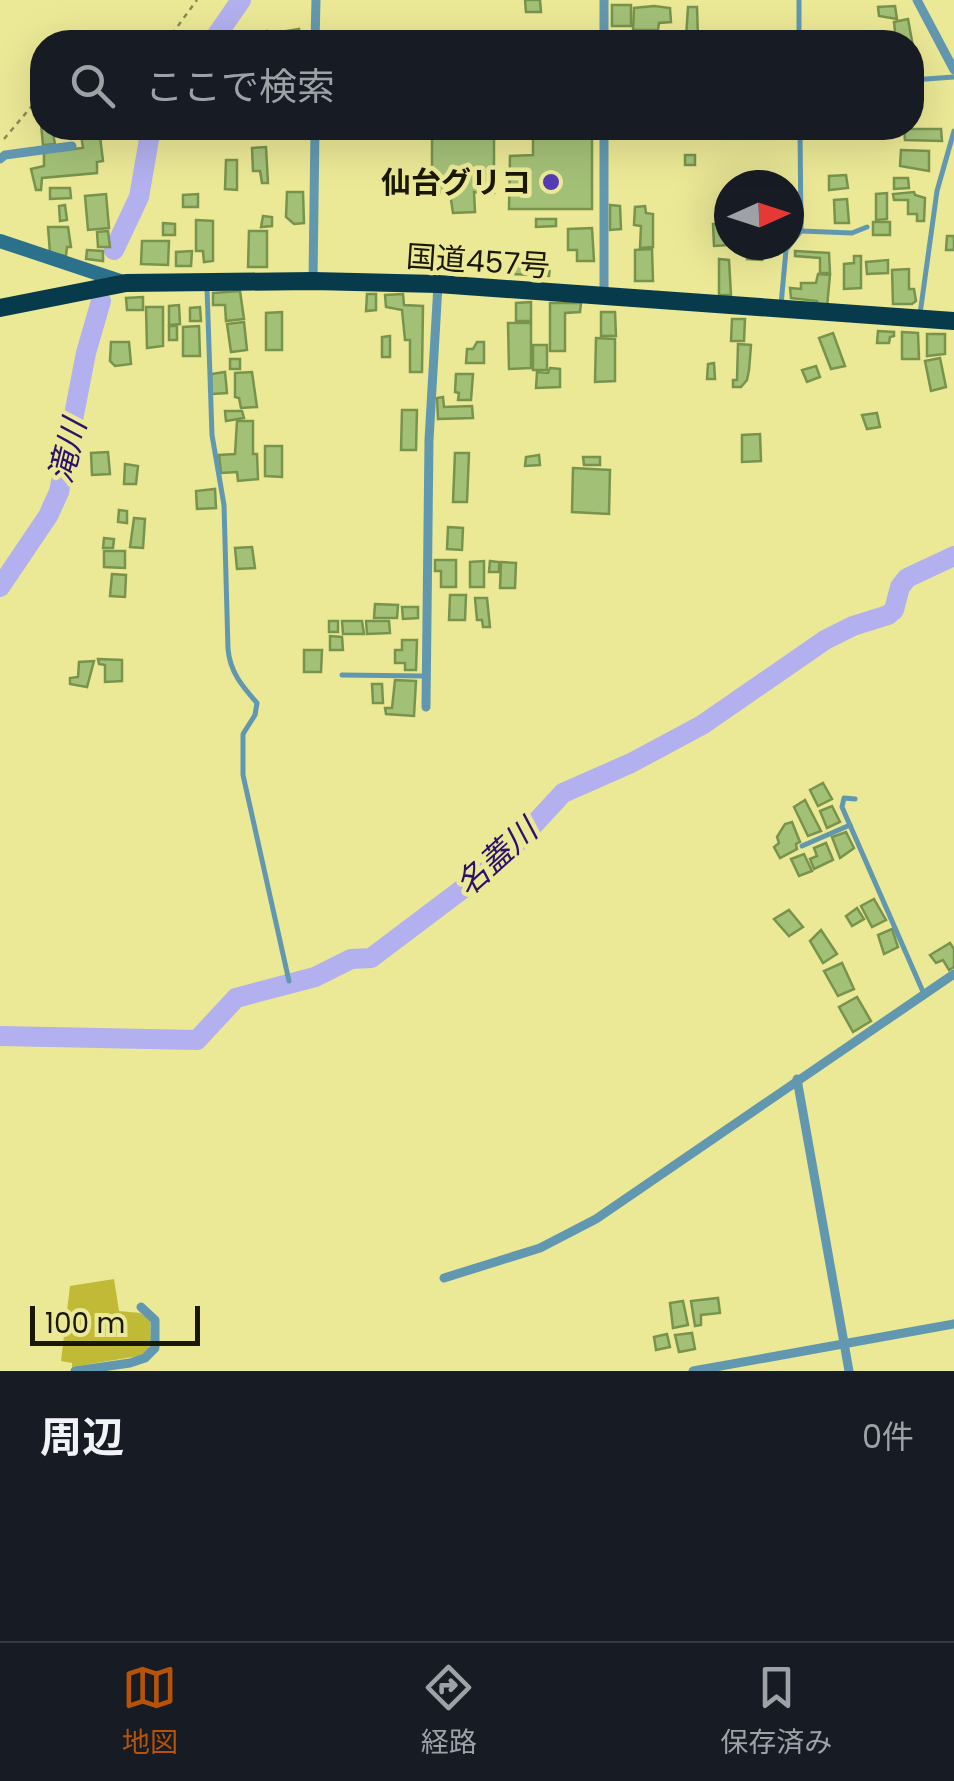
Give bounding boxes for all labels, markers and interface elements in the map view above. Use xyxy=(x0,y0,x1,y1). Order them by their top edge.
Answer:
search box xyxy=(30,30,924,140)
icon: search xyxy=(65,58,120,113)
text: ここで検索 xyxy=(145,60,335,113)
place label: 仙台グリコ xyxy=(381,161,531,204)
north arrow xyxy=(714,170,804,260)
marker: 仙台グリコ xyxy=(540,171,562,193)
street label: 国道457号 xyxy=(405,235,551,287)
water label: 滝川 xyxy=(37,412,97,488)
water label: 名蓋川 xyxy=(445,806,549,906)
scale bar xyxy=(30,1301,200,1346)
text: 100 m xyxy=(45,1304,125,1343)
text: 周辺 xyxy=(40,1408,124,1467)
text: 0件 xyxy=(862,1414,914,1459)
tab: 地図 xyxy=(122,1660,178,1764)
tab: 経路 xyxy=(421,1660,477,1764)
tab: 保存済み xyxy=(720,1660,832,1764)

